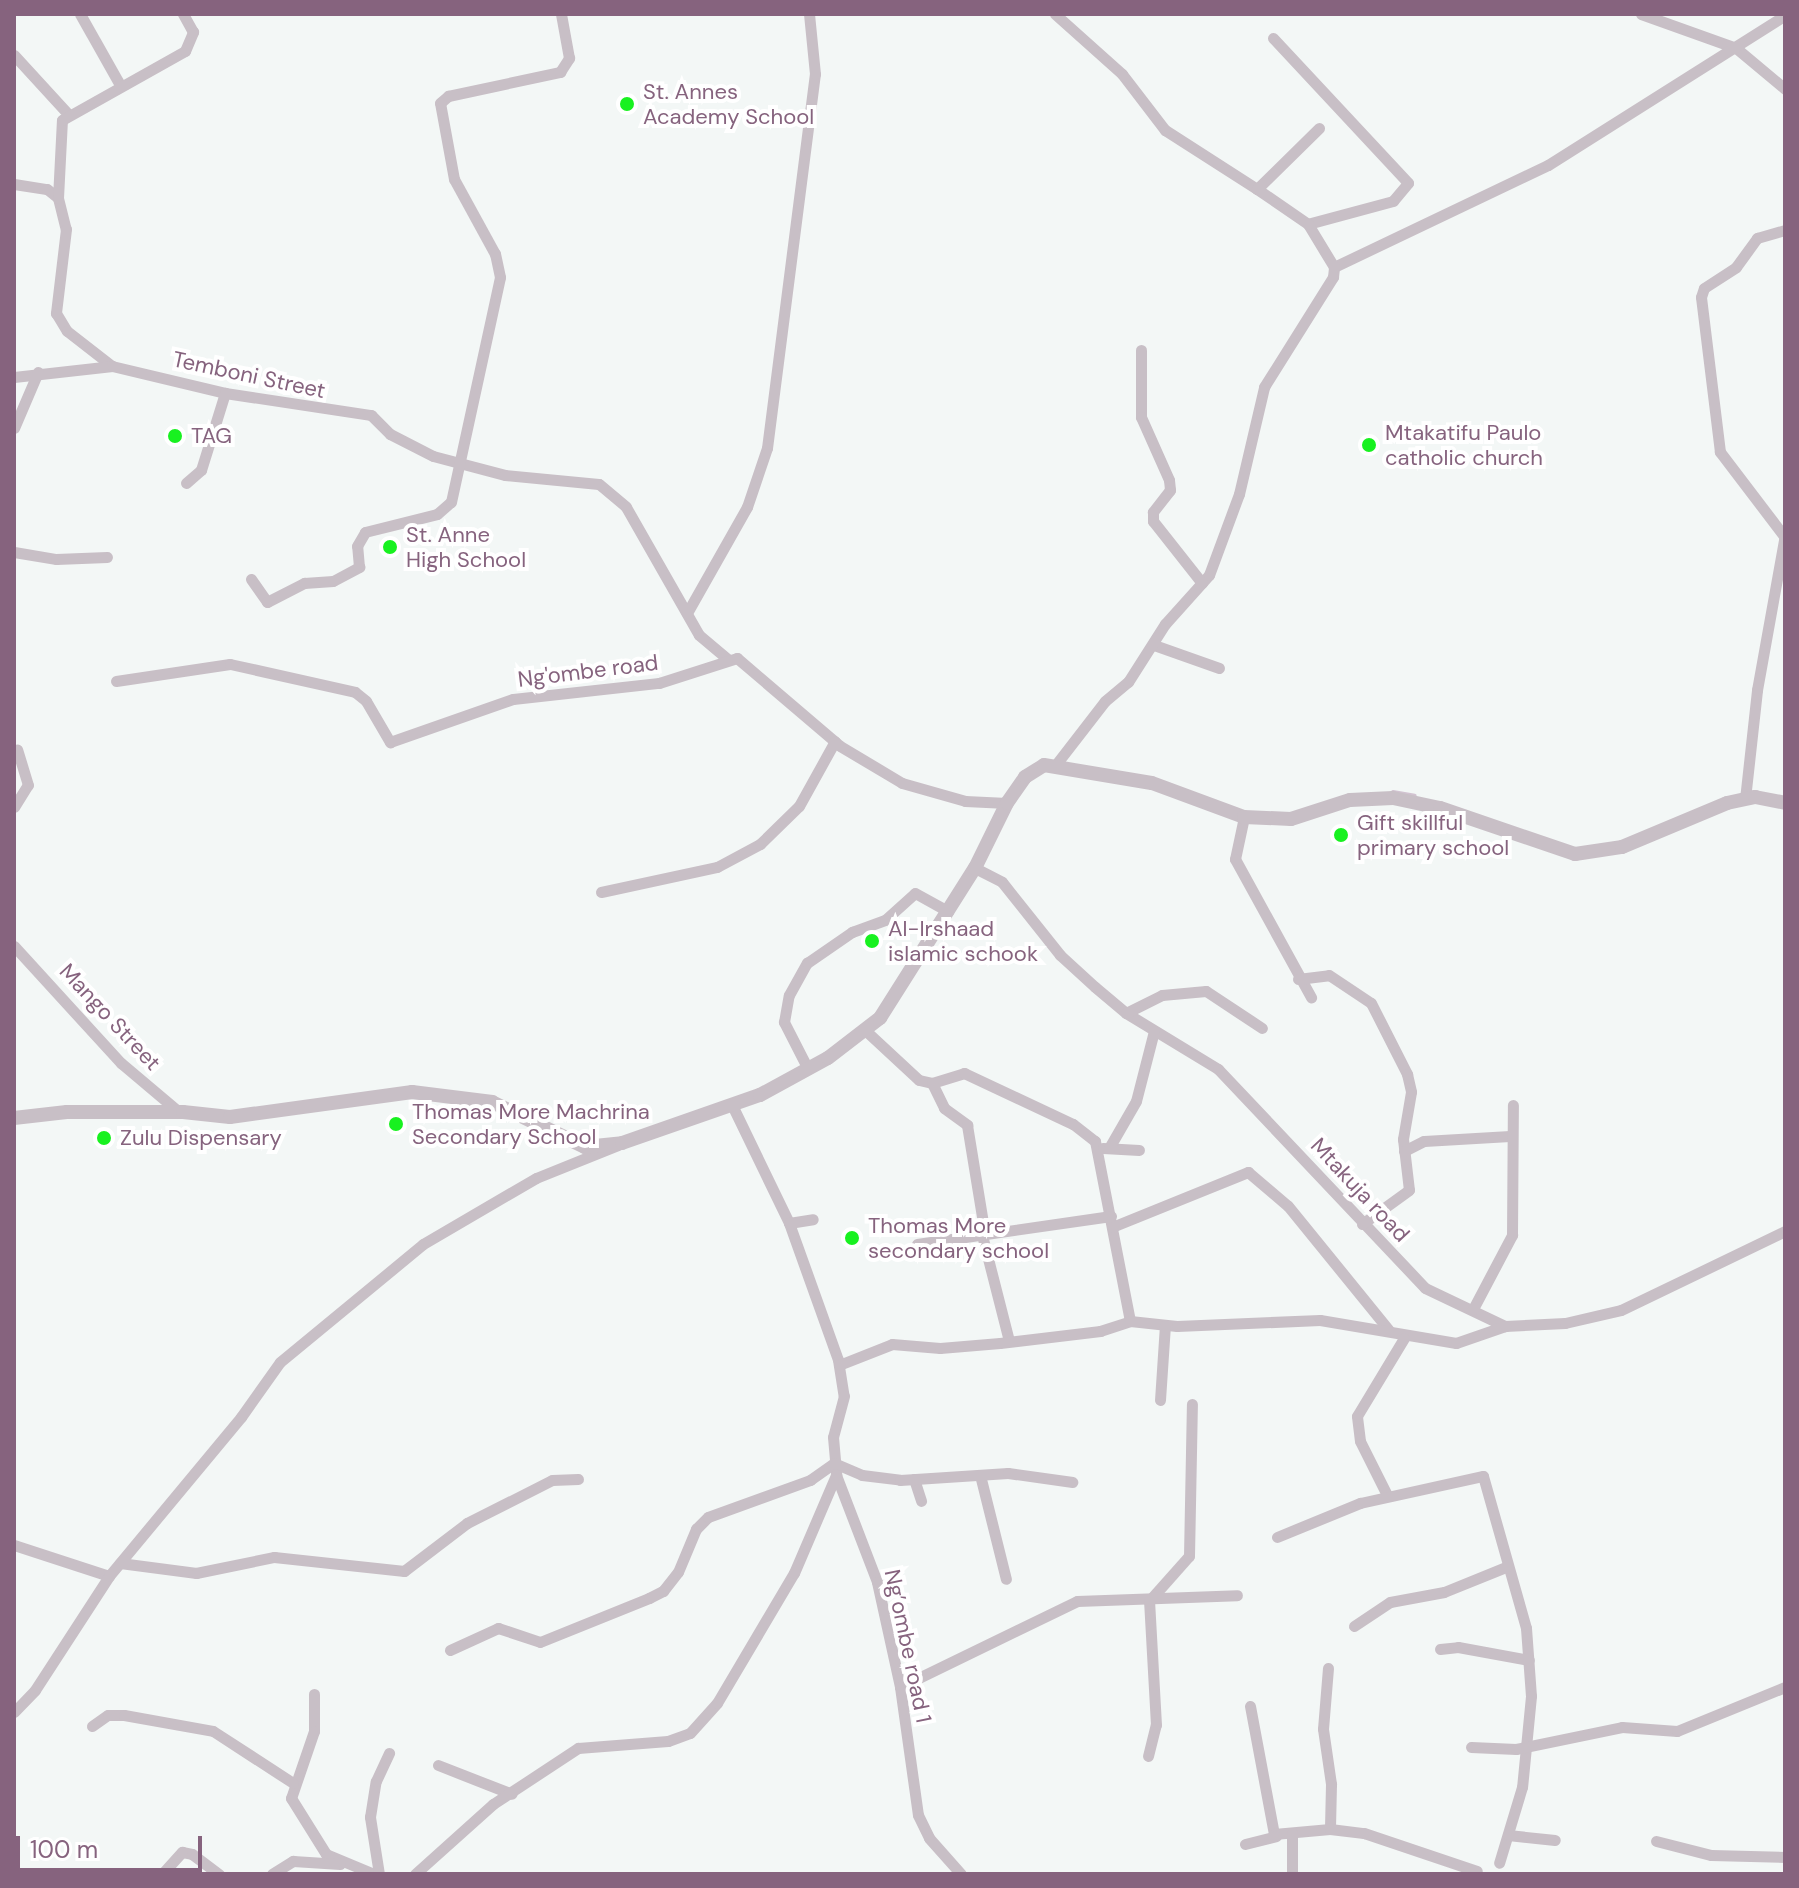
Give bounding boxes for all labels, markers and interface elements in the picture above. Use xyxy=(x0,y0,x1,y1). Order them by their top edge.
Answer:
place label: St. Annes Academy School xyxy=(643,78,814,130)
marker: St. Annes Academy School xyxy=(618,95,636,113)
street label: Temboni Street xyxy=(170,346,328,404)
place label: Mtakatifu Paulo catholic church xyxy=(1385,419,1543,470)
place label: TAG xyxy=(191,423,232,449)
marker: TAG xyxy=(166,427,184,445)
marker: Mtakatifu Paulo catholic church xyxy=(1360,436,1378,454)
place label: St. Anne High School xyxy=(406,521,526,572)
marker: St. Anne High School xyxy=(381,538,399,556)
street label: Ng'ombe road xyxy=(516,649,660,693)
place label: Gift skillful primary school xyxy=(1357,809,1509,860)
marker: Gift skillful primary school xyxy=(1332,826,1350,844)
place label: Al-Irshaad islamic schook xyxy=(888,915,1038,966)
marker: Al-Irshaad islamic schook xyxy=(863,932,881,950)
street label: Mango Street xyxy=(54,958,166,1076)
place label: Thomas More Machrina Secondary School xyxy=(412,1098,650,1150)
marker: Thomas More Machrina Secondary School xyxy=(387,1115,405,1133)
place label: Zulu Dispensary xyxy=(120,1125,282,1151)
marker: Zulu Dispensary xyxy=(95,1129,113,1147)
street label: Mtakuja road xyxy=(1305,1133,1415,1247)
place label: Thomas More secondary school xyxy=(868,1212,1049,1264)
marker: Thomas More secondary school xyxy=(843,1229,861,1247)
street label: Ng’ombe road 1 xyxy=(879,1567,937,1725)
scale bar xyxy=(20,1820,206,1870)
text: 100 m xyxy=(30,1834,98,1865)

